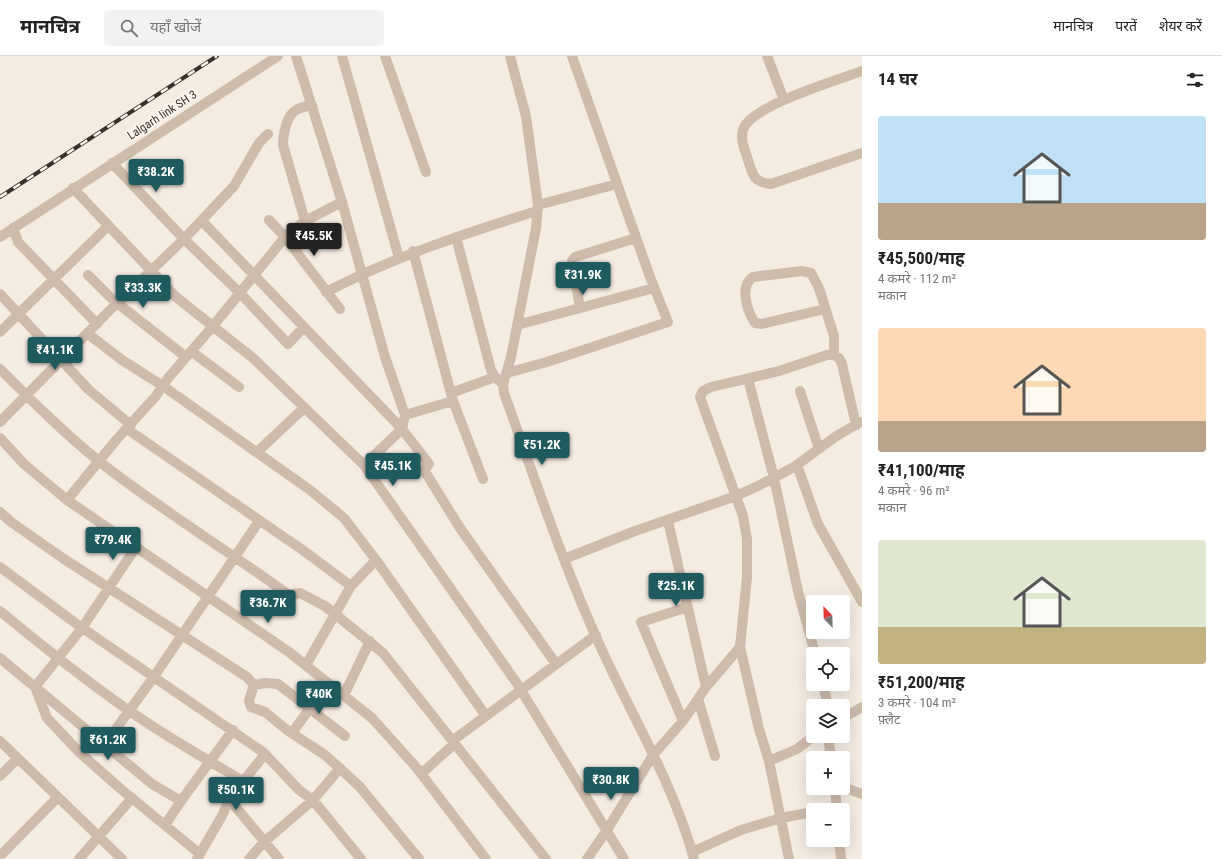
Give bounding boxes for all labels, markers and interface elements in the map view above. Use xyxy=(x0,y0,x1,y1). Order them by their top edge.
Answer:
search box xyxy=(104,10,384,46)
text: मानचित्र xyxy=(20,15,80,38)
icon: search xyxy=(118,17,140,39)
text: यहाँ खोजें xyxy=(150,18,201,36)
text: मानचित्र xyxy=(1053,18,1093,34)
text: परतें xyxy=(1115,18,1137,34)
text: शेयर करें xyxy=(1159,18,1202,34)
text: 14 घर xyxy=(878,69,918,89)
icon: filters xyxy=(1184,69,1206,91)
street label: Lalgarh link SH 3 xyxy=(125,87,199,143)
icon: home xyxy=(1006,142,1078,214)
pin: ₹38.2K xyxy=(123,159,189,193)
text: ₹38.2K xyxy=(138,164,174,179)
pin: ₹45.5K xyxy=(281,223,347,257)
text: ₹45.5K xyxy=(296,228,332,243)
text: ₹45,500/माह xyxy=(878,248,965,268)
pin: ₹31.9K xyxy=(550,262,616,296)
text: ₹31.9K xyxy=(565,267,601,282)
text: 4 कमरे · 112 m² xyxy=(878,271,956,286)
pin: ₹33.3K xyxy=(110,275,176,309)
text: ₹33.3K xyxy=(125,280,161,295)
text: मकान xyxy=(878,288,906,303)
pin: ₹41.1K xyxy=(22,337,88,371)
text: ₹41.1K xyxy=(37,342,73,357)
icon: home xyxy=(1006,354,1078,426)
pin: ₹51.2K xyxy=(509,432,575,466)
text: ₹51.2K xyxy=(524,437,560,452)
pin: ₹45.1K xyxy=(360,453,426,487)
text: ₹45.1K xyxy=(375,458,411,473)
text: ₹41,100/माह xyxy=(878,460,965,480)
text: 4 कमरे · 96 m² xyxy=(878,483,950,498)
text: मकान xyxy=(878,500,906,515)
pin: ₹79.4K xyxy=(80,527,146,561)
text: ₹79.4K xyxy=(95,532,131,547)
icon: home xyxy=(1006,566,1078,638)
pin: ₹25.1K xyxy=(643,573,709,607)
text: ₹25.1K xyxy=(658,578,694,593)
pin: ₹36.7K xyxy=(235,590,301,624)
text: ₹36.7K xyxy=(250,595,286,610)
north arrow xyxy=(806,595,850,639)
map controls xyxy=(806,595,850,847)
button: locate xyxy=(806,647,850,691)
text: ₹51,200/माह xyxy=(878,672,965,692)
pin: ₹40K xyxy=(295,681,343,715)
text: ₹40K xyxy=(306,686,332,701)
text: 3 कमरे · 104 m² xyxy=(878,695,956,710)
button: layers xyxy=(806,699,850,743)
text: फ़्लैट xyxy=(878,712,901,727)
pin: ₹61.2K xyxy=(75,727,141,761)
text: ₹61.2K xyxy=(90,732,126,747)
button: + xyxy=(806,751,850,795)
pin: ₹30.8K xyxy=(578,767,644,801)
text: ₹30.8K xyxy=(593,772,629,787)
pin: ₹50.1K xyxy=(203,777,269,811)
text: ₹50.1K xyxy=(218,782,254,797)
button: − xyxy=(806,803,850,847)

